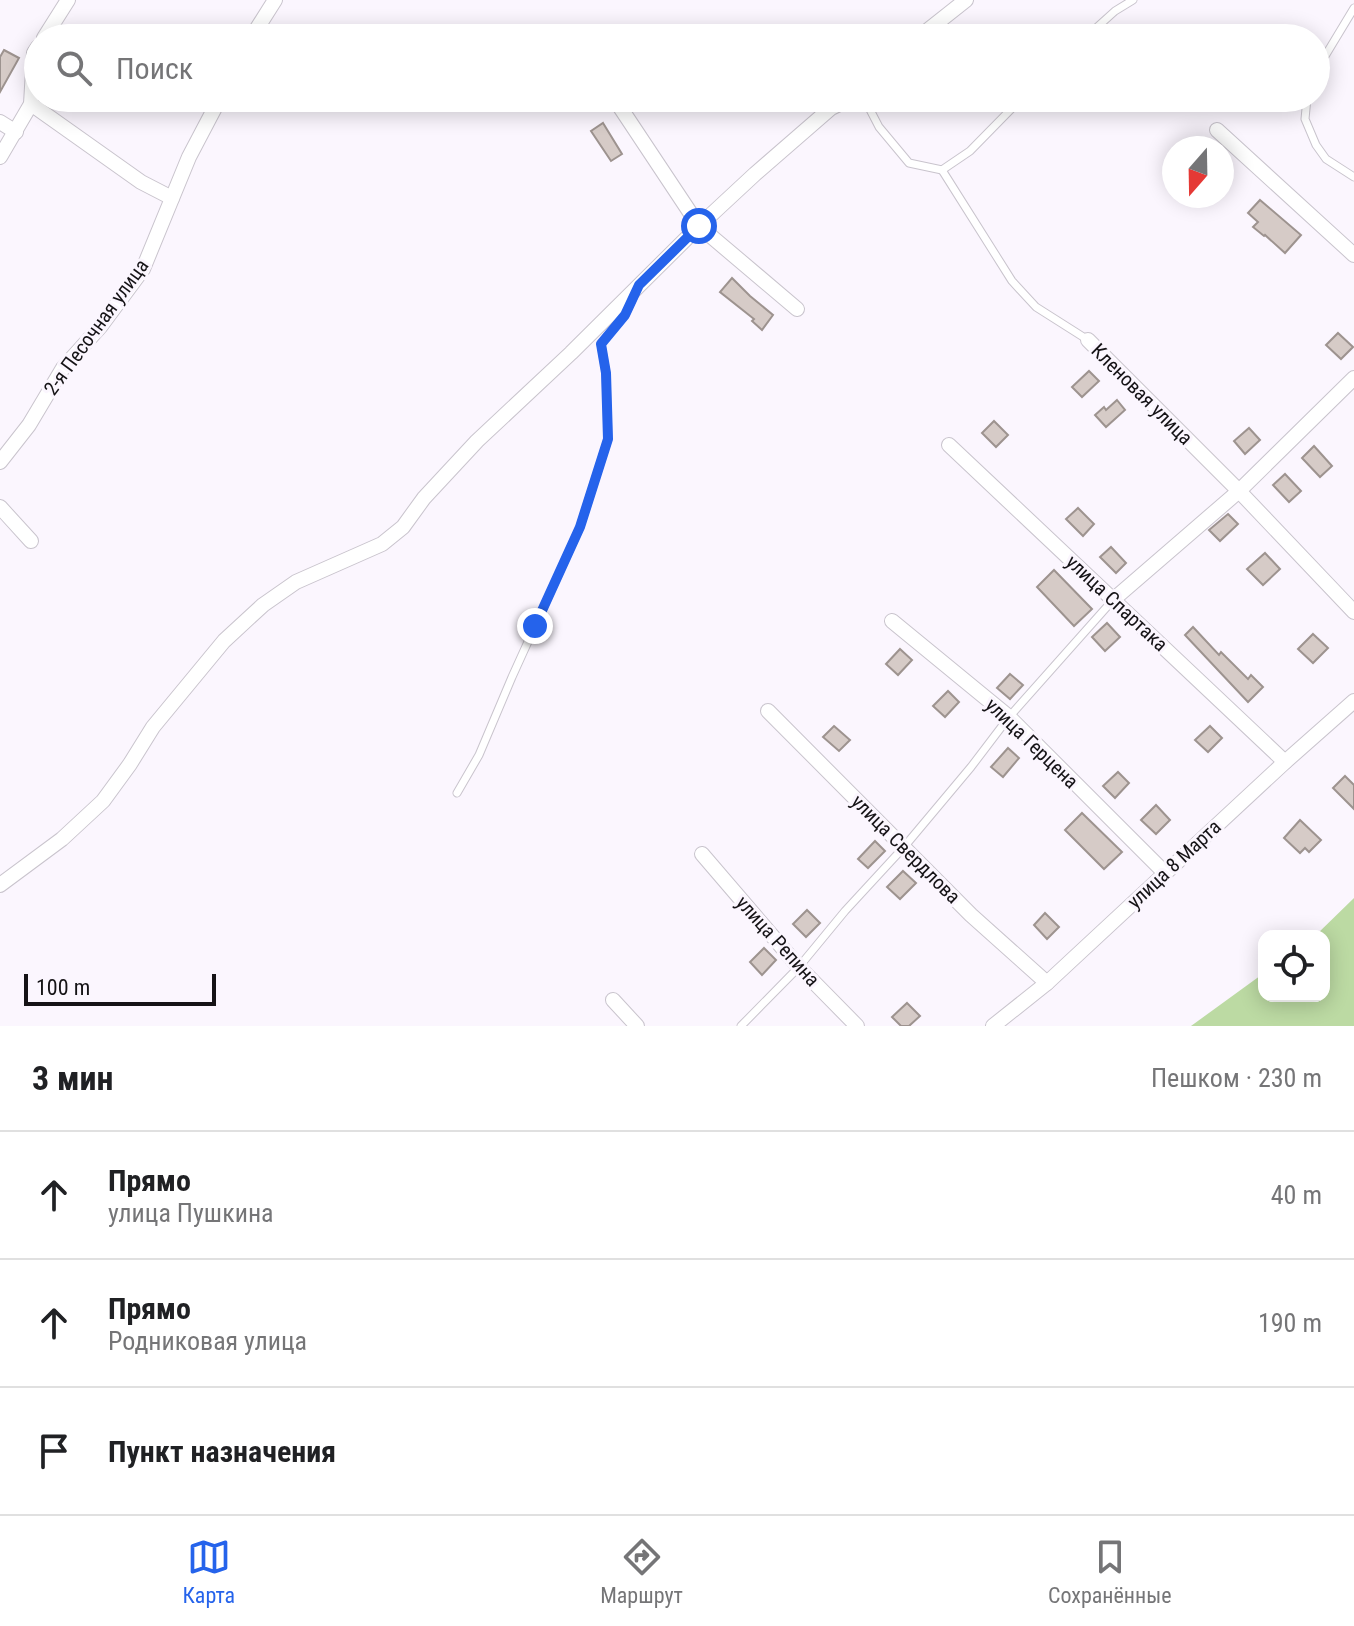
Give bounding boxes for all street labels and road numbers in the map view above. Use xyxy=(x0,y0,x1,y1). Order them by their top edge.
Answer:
street label: 2-я Песочная улица xyxy=(39,254,153,400)
street label: Кленовая улица xyxy=(1086,338,1198,450)
street label: улица Спартака xyxy=(1061,550,1173,656)
street label: улица Герцена xyxy=(981,693,1083,793)
street label: улица Свердлова xyxy=(847,790,965,908)
street label: улица 8 Марта xyxy=(1122,815,1226,913)
street label: улица Репина xyxy=(731,891,825,991)

